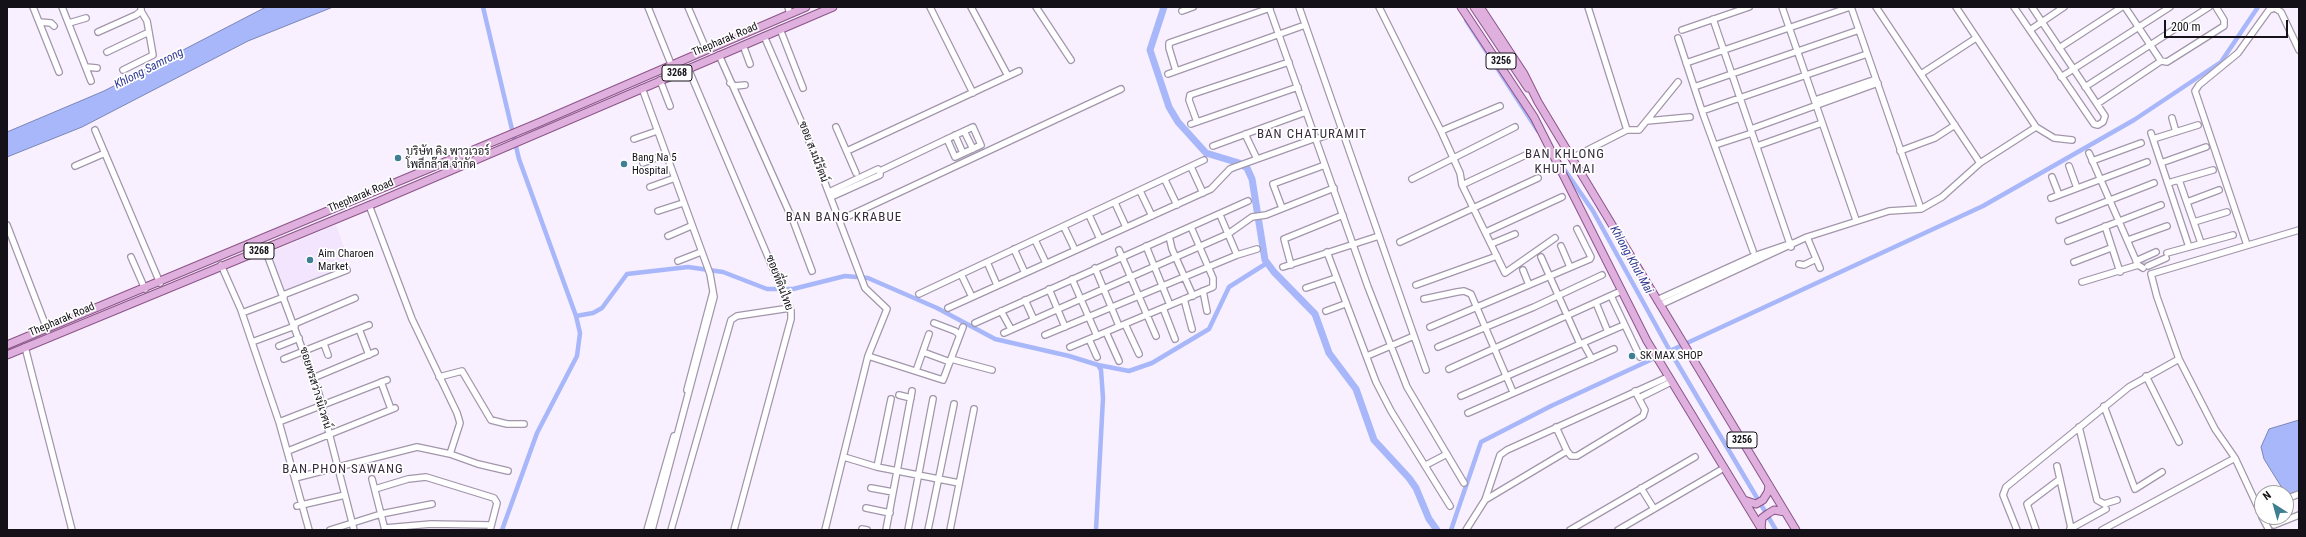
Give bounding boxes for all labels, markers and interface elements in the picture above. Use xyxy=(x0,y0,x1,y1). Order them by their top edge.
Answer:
scale bar xyxy=(2166,12,2290,38)
street label: Thepharak Road xyxy=(690,20,760,60)
text: 200 m xyxy=(2171,20,2201,34)
water label: Khlong Samrong xyxy=(112,45,186,93)
road number: 3256 xyxy=(1486,53,1516,69)
road number: 3268 xyxy=(662,65,692,81)
street label: ซอย ส.มนีรัตน์ xyxy=(795,120,831,184)
district label: BAN CHATURAMIT xyxy=(1257,127,1367,143)
place label: บริษัท คิง พาวเวอร์ โพลีกล๊าส จำกัด xyxy=(406,145,489,171)
district label: BAN KHLONG KHUT MAI xyxy=(1525,147,1605,178)
place label: Bang Na 5 Hospital xyxy=(632,151,677,177)
marker: บริษัท คิง พาวเวอร์ โพลีกล๊าส จำกัด xyxy=(393,153,403,163)
marker: Bang Na 5 Hospital xyxy=(619,159,629,169)
street label: Thepharak Road xyxy=(326,176,396,216)
district label: BAN BANG KRABUE xyxy=(786,210,902,226)
water label: Khlong Khut Mai xyxy=(1606,224,1656,296)
road number: 3268 xyxy=(244,243,274,259)
place label: Aim Charoen Market xyxy=(318,247,374,273)
street label: ซอยที่ดินไทย xyxy=(762,254,796,312)
marker: Aim Charoen Market xyxy=(305,255,315,265)
street label: Thepharak Road xyxy=(27,300,97,340)
street label: ซอยพรสว่างนิเวศน์ xyxy=(296,346,334,430)
place label: SK MAX SHOP xyxy=(1640,349,1703,363)
marker: SK MAX SHOP xyxy=(1627,351,1637,361)
road number: 3256 xyxy=(1727,432,1757,448)
district label: BAN PHON SAWANG xyxy=(282,462,404,478)
north arrow xyxy=(2254,485,2294,525)
text: N xyxy=(2260,489,2274,503)

